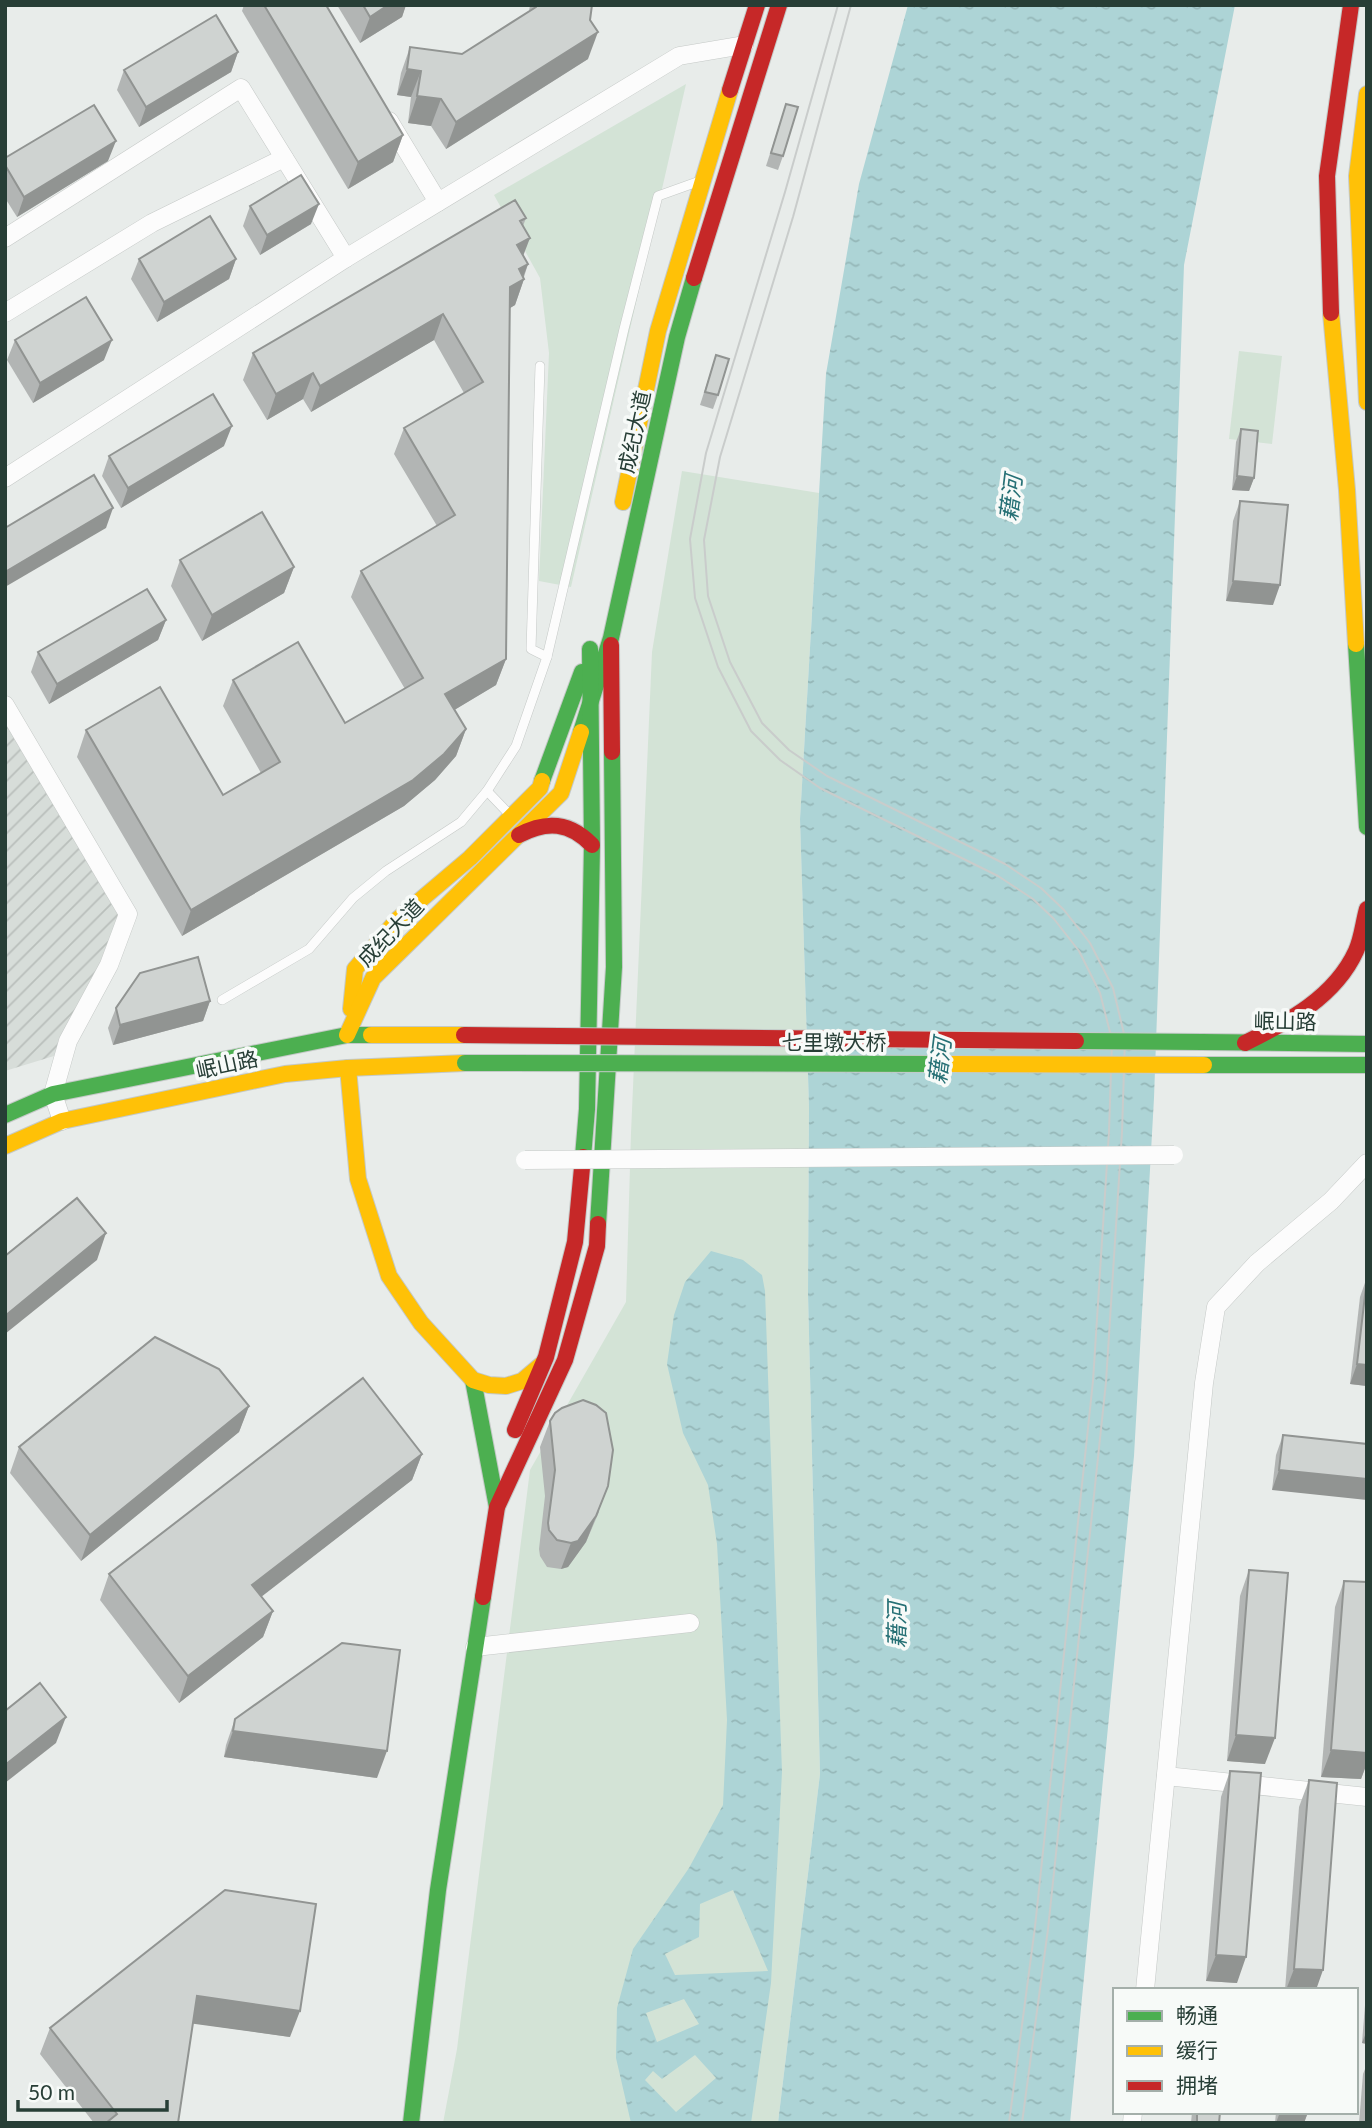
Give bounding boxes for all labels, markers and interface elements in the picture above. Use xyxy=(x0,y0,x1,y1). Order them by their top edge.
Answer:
street label: 成纪大道 xyxy=(613,388,654,475)
water label: 藉河 xyxy=(993,469,1027,522)
street label: 成纪大道 xyxy=(352,893,428,971)
street label: 岷山路 xyxy=(1253,1007,1317,1034)
street label: 七里墩大桥 xyxy=(782,1029,887,1054)
water label: 藉河 xyxy=(922,1032,956,1085)
street label: 岷山路 xyxy=(193,1045,260,1082)
water label: 藉河 xyxy=(882,1598,910,1648)
legend xyxy=(1113,1988,1358,2114)
text: 畅通 xyxy=(1176,2002,1218,2027)
text: 缓行 xyxy=(1176,2037,1218,2062)
scale bar xyxy=(18,2068,166,2112)
text: 拥堵 xyxy=(1176,2072,1218,2097)
text: 50 m xyxy=(28,2079,75,2104)

